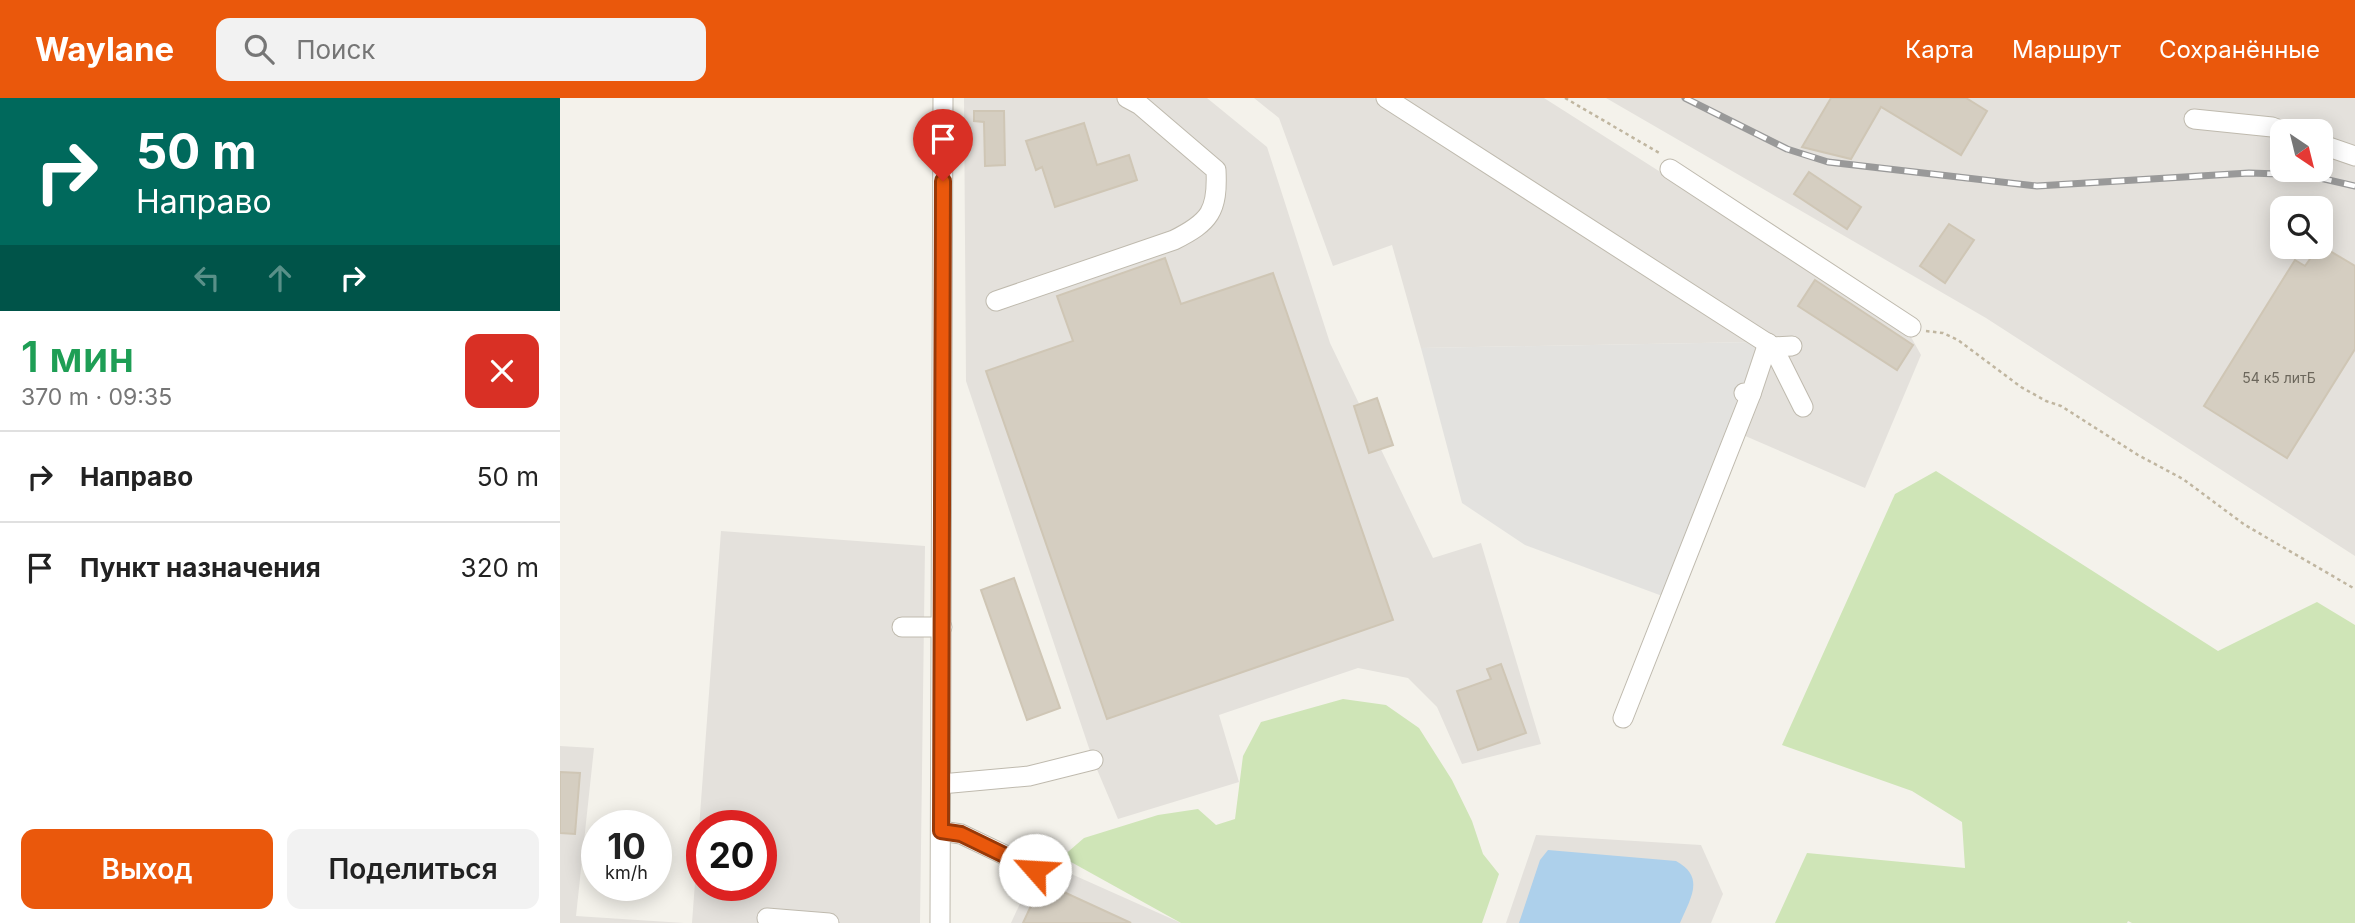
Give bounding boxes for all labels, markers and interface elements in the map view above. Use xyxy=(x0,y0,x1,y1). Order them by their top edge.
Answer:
search box xyxy=(216,18,706,81)
text: Waylane xyxy=(35,29,174,69)
icon: search xyxy=(240,30,278,68)
text: Поиск xyxy=(296,34,375,65)
text: Карта xyxy=(1905,35,1974,64)
text: Маршрут xyxy=(2012,35,2121,64)
text: Сохранённые xyxy=(2159,35,2320,64)
pin xyxy=(913,109,973,181)
north arrow xyxy=(2270,119,2333,182)
map controls xyxy=(2270,119,2333,259)
icon: arrive xyxy=(924,120,962,158)
text: 50 m xyxy=(136,122,257,181)
icon: right xyxy=(21,126,112,217)
text: Направо xyxy=(136,182,272,221)
button: search xyxy=(2270,196,2333,259)
icon: left xyxy=(188,259,226,297)
icon: ahead xyxy=(261,259,299,297)
icon: right xyxy=(334,259,372,297)
text: 1 мин xyxy=(21,331,134,382)
button: close xyxy=(465,334,539,408)
house number: 54 к5 литБ xyxy=(2242,369,2316,386)
text: 370 m · 09:35 xyxy=(21,383,172,411)
icon: right xyxy=(21,458,59,496)
text: Направо xyxy=(80,461,193,492)
text: 50 m xyxy=(477,461,539,492)
icon: arrive xyxy=(21,549,59,587)
text: Пункт назначения xyxy=(80,552,321,583)
text: 320 m xyxy=(461,552,539,583)
speed limit sign: 20 xyxy=(686,810,777,901)
text: 10 xyxy=(607,825,646,867)
button: Выход xyxy=(21,829,273,909)
button: Поделиться xyxy=(287,829,539,909)
position arrow xyxy=(998,833,1072,907)
text: km/h xyxy=(605,862,648,883)

